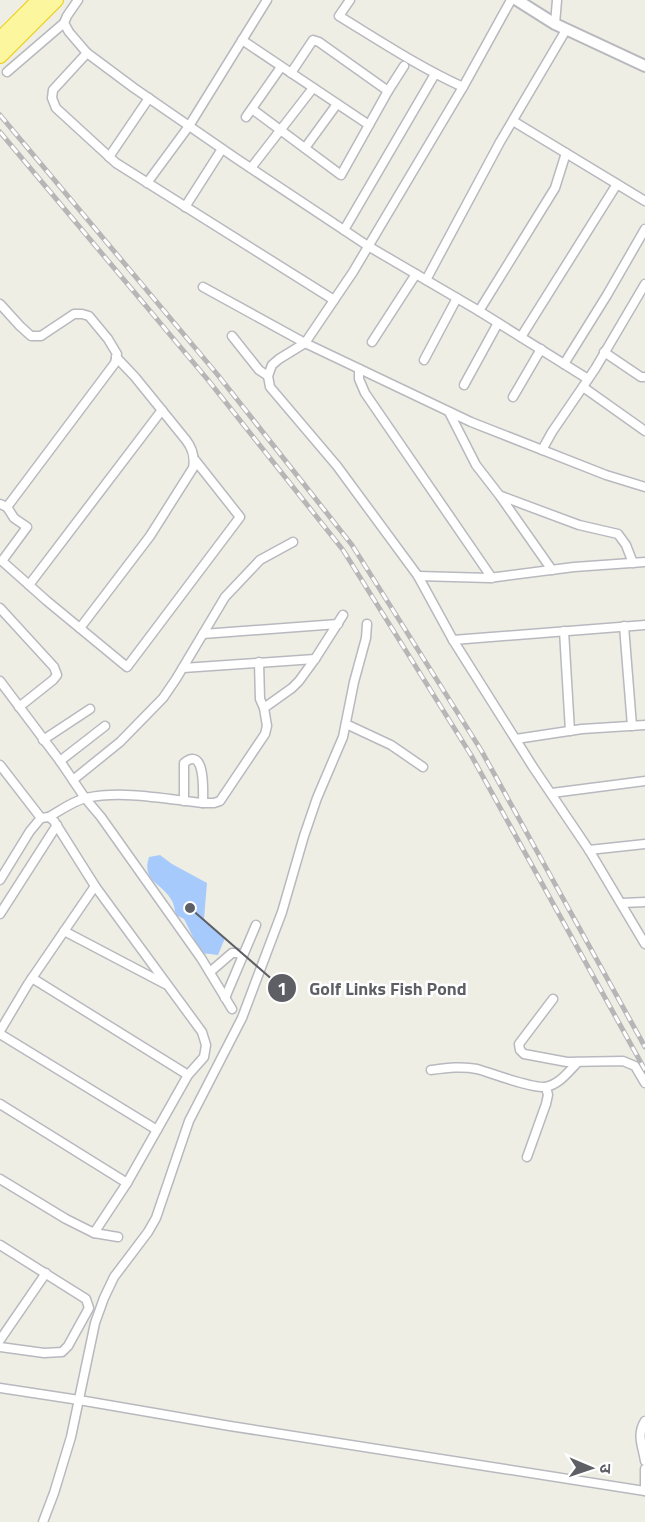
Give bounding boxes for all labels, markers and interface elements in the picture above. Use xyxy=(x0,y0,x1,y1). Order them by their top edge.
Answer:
callout: Golf Links Fish Pond xyxy=(267,970,479,1006)
text: 1 xyxy=(277,975,287,1002)
text: Golf Links Fish Pond xyxy=(309,975,467,1002)
north arrow xyxy=(561,1438,621,1498)
text: उ xyxy=(594,1463,618,1474)

